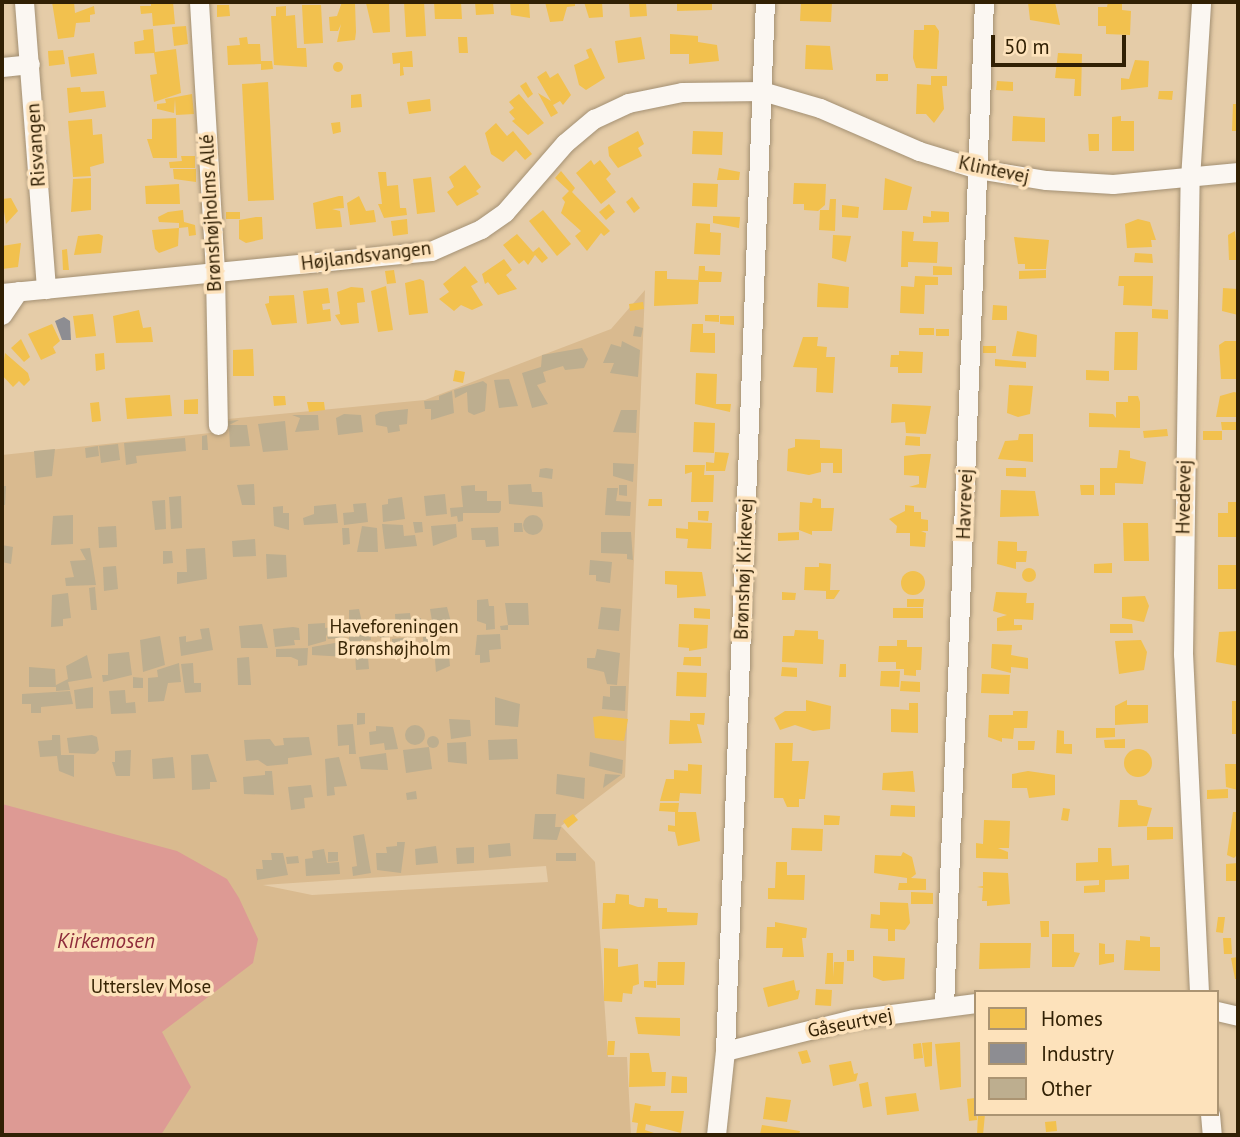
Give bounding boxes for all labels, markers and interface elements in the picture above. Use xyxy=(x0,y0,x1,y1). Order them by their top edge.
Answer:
scale bar xyxy=(995,21,1130,65)
text: 50 m xyxy=(1004,33,1050,60)
street label: Risvangen xyxy=(22,102,50,188)
street label: Brønshøjholms Allé xyxy=(195,133,227,293)
street label: Klintevej xyxy=(957,151,1031,189)
street label: Højlandsvangen xyxy=(300,237,432,275)
street label: Hvedevej xyxy=(1172,460,1196,534)
street label: Havrevej xyxy=(952,468,978,540)
street label: Brønshøj Kirkevej xyxy=(730,498,758,640)
park label: Haveforeningen Brønshøjholm xyxy=(329,616,459,660)
water label: Kirkemosen xyxy=(57,928,155,954)
park label: Utterslev Mose xyxy=(90,976,212,998)
legend xyxy=(974,990,1219,1116)
street label: Gåseurtvej xyxy=(806,1004,894,1042)
text: Homes xyxy=(1041,1005,1103,1032)
text: Industry xyxy=(1041,1040,1114,1067)
text: Other xyxy=(1041,1075,1092,1102)

